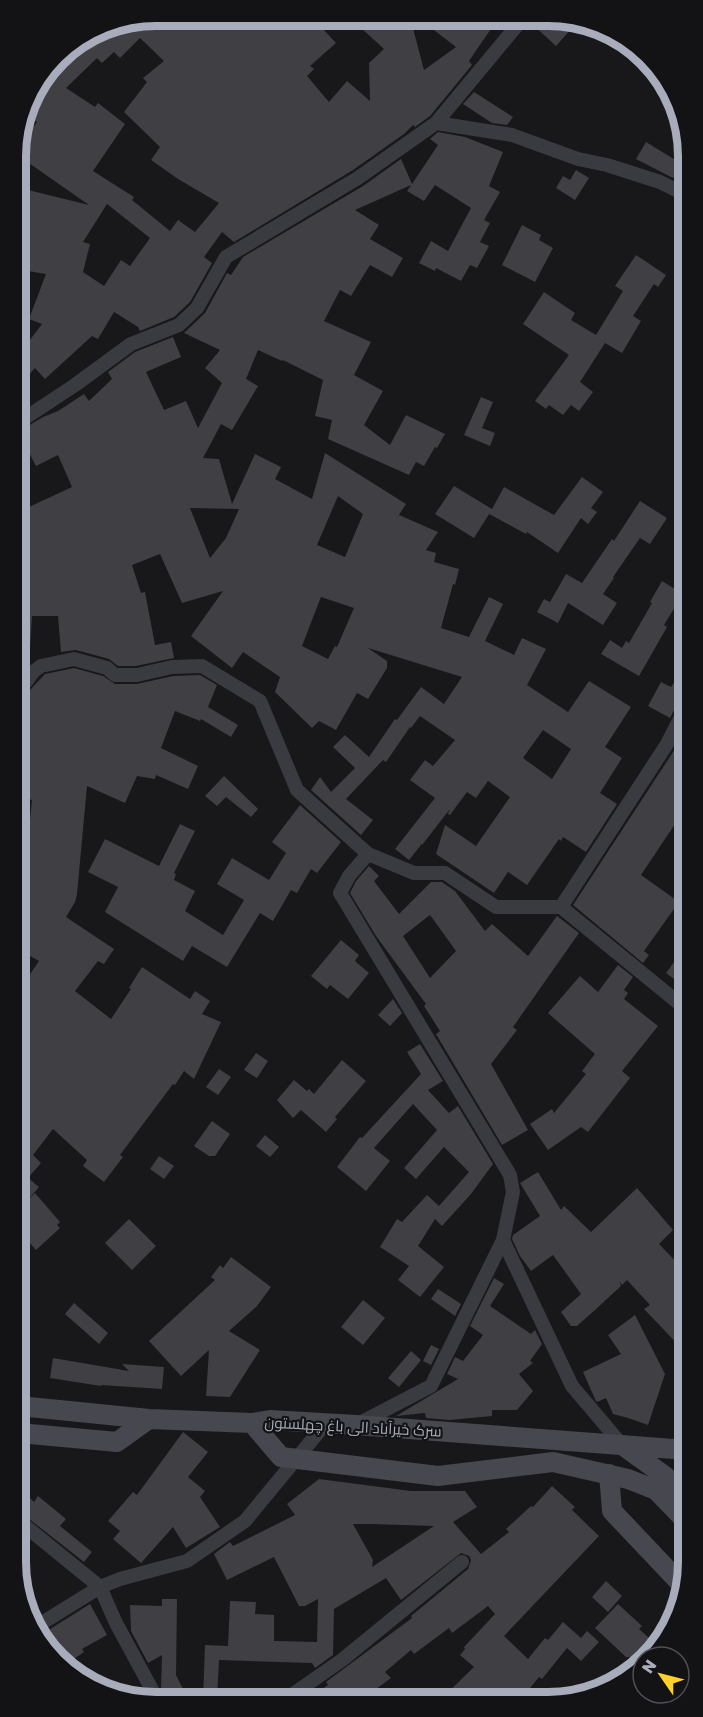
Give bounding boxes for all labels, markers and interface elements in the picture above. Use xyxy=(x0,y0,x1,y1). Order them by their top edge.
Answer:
street label: سرک خیرآباد الی باغ چهلستون xyxy=(264,1412,442,1443)
north arrow xyxy=(631,1645,691,1705)
text: N xyxy=(637,1656,660,1677)

